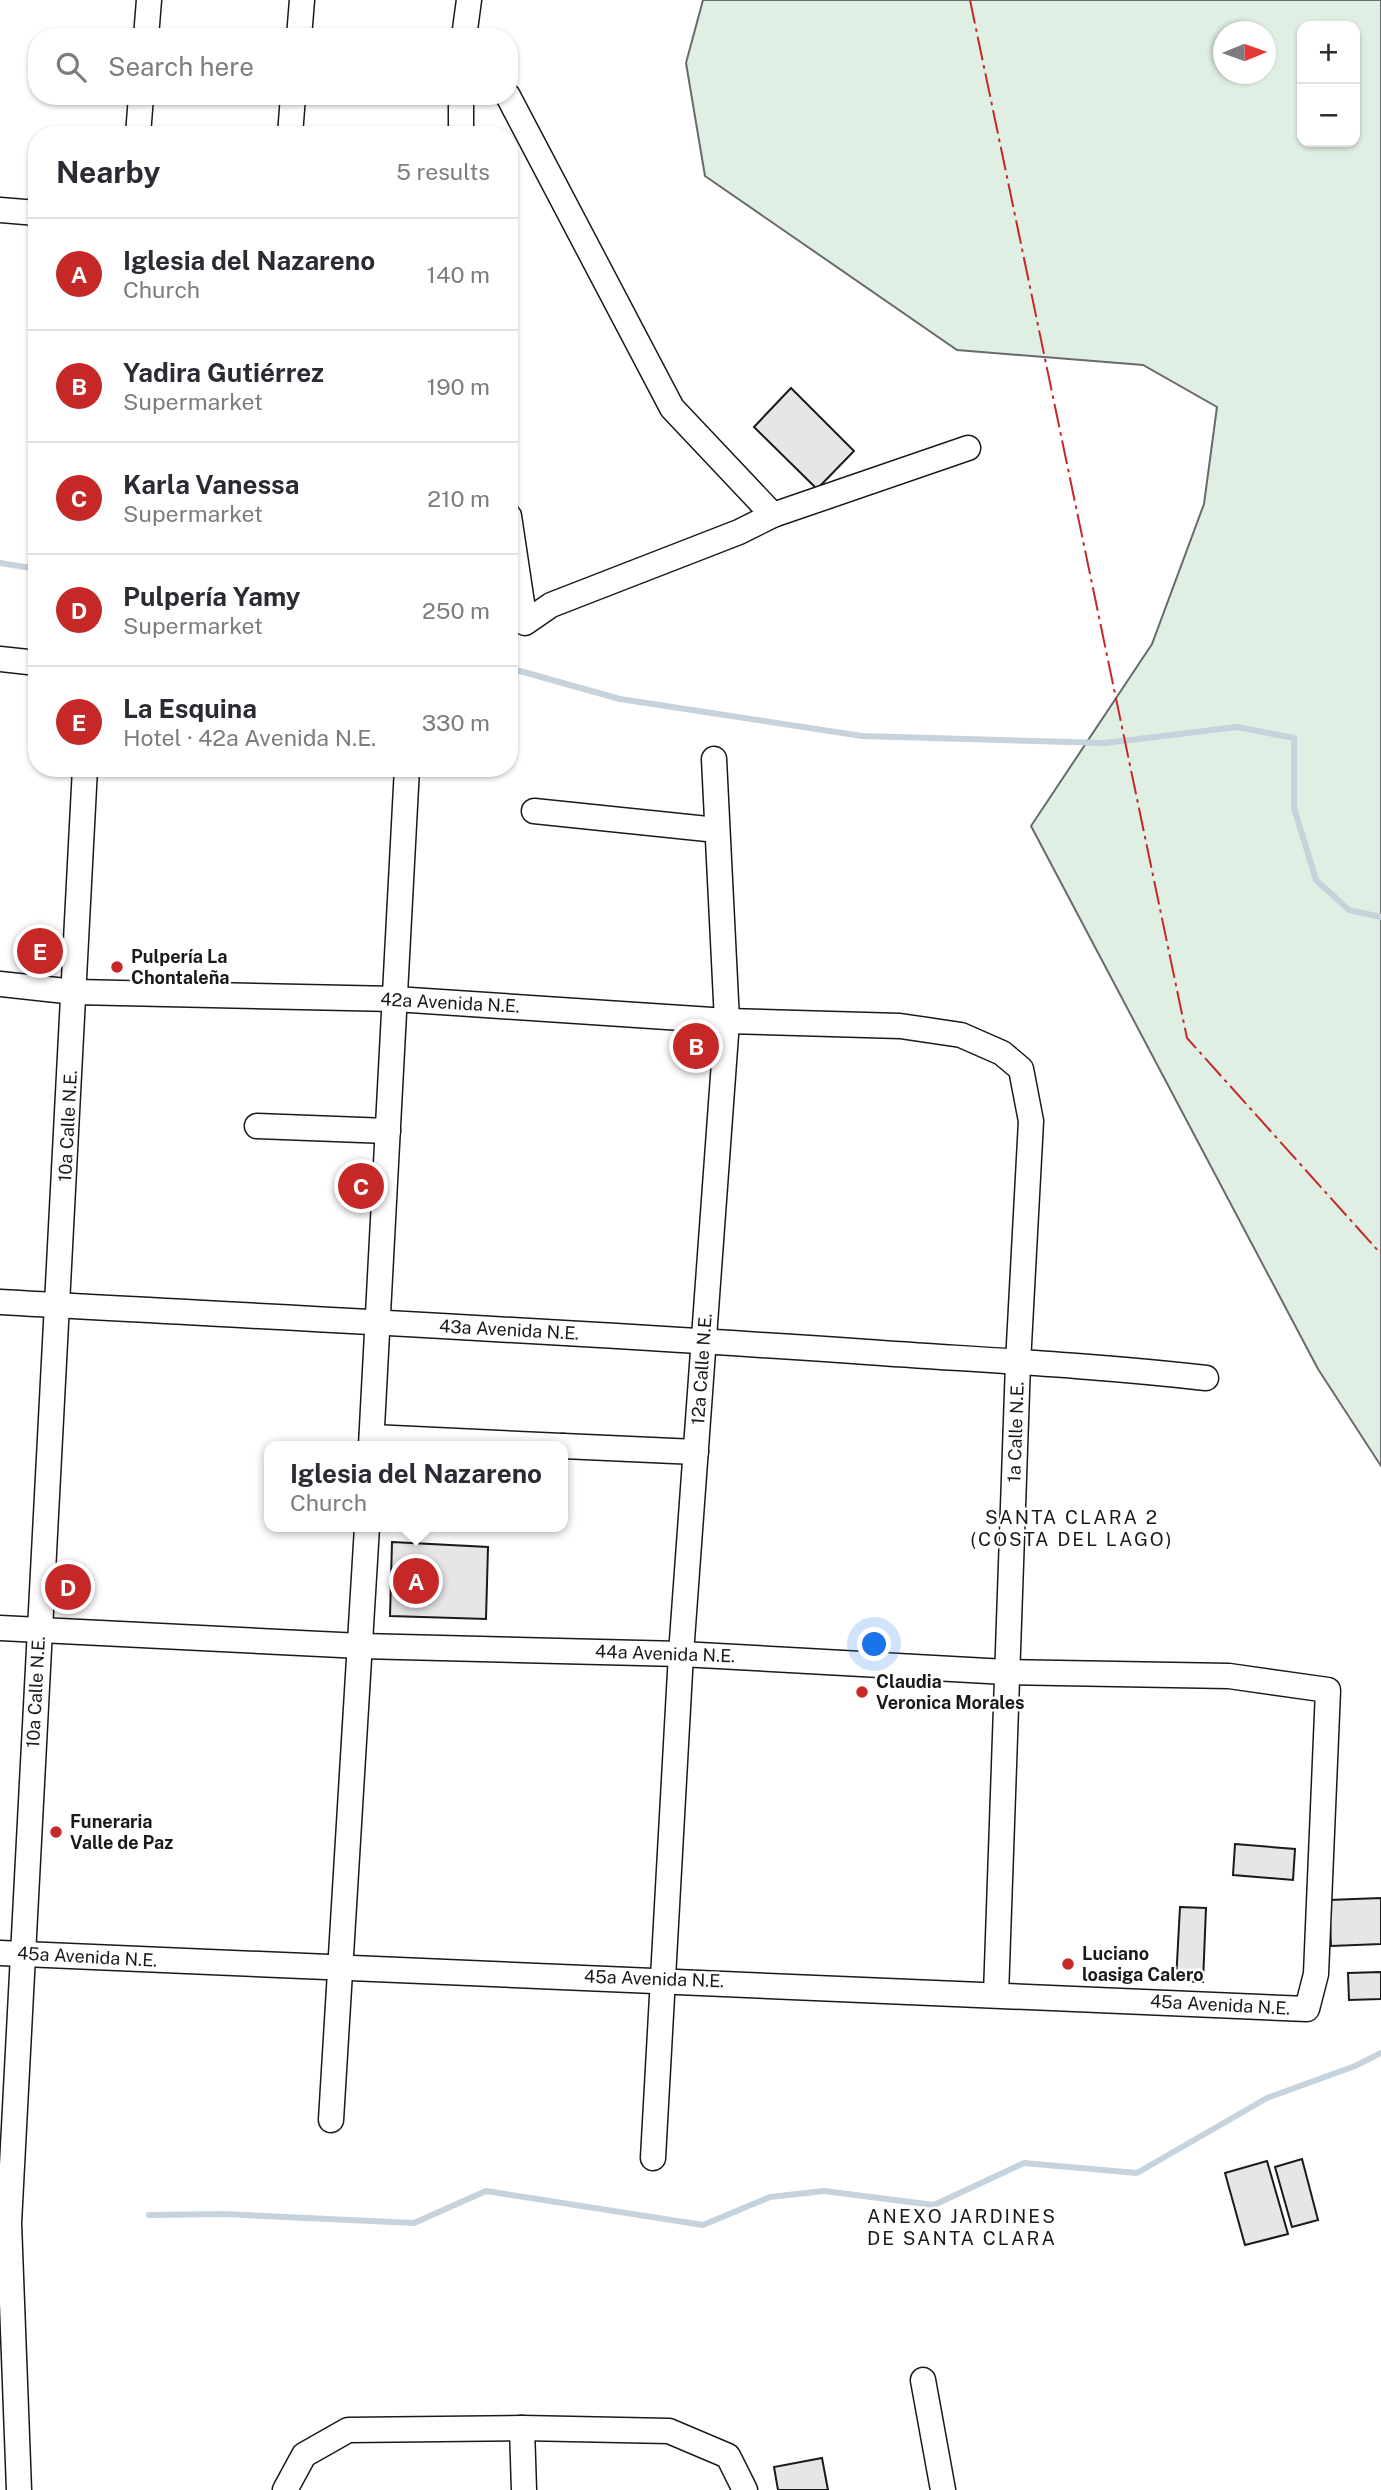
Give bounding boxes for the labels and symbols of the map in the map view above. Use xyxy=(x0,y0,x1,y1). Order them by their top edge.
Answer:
north arrow xyxy=(1213,21,1276,84)
pin: E xyxy=(17,925,63,977)
place label: Pulpería La Chontaleña xyxy=(131,946,230,988)
marker: Pulpería La Chontaleña xyxy=(109,959,125,975)
street label: 42a Avenida N.E. xyxy=(380,988,520,1017)
pin: B xyxy=(673,1020,719,1072)
street label: 10a Calle N.E. xyxy=(54,1070,81,1182)
pin: C xyxy=(338,1160,384,1212)
street label: 12a Calle N.E. xyxy=(687,1313,716,1425)
street label: 43a Avenida N.E. xyxy=(439,1315,580,1344)
street label: 1a Calle N.E. xyxy=(1003,1381,1028,1483)
district label: SANTA CLARA 2 (COSTA DEL LAGO) xyxy=(970,1506,1174,1550)
pin: A xyxy=(393,1555,439,1607)
pin: D xyxy=(45,1561,91,1613)
your location xyxy=(857,1627,891,1661)
street label: 10a Calle N.E. xyxy=(22,1636,49,1748)
street label: 44a Avenida N.E. xyxy=(595,1641,735,1666)
place label: Claudia Veronica Morales xyxy=(876,1671,1025,1713)
marker: Claudia Veronica Morales xyxy=(854,1684,870,1700)
place label: Funeraria Valle de Paz xyxy=(70,1811,173,1853)
marker: Funeraria Valle de Paz xyxy=(48,1824,64,1840)
street label: 45a Avenida N.E. xyxy=(16,1942,158,1971)
place label: Luciano loasiga Calero xyxy=(1082,1943,1204,1985)
marker: Luciano loasiga Calero xyxy=(1060,1956,1076,1972)
street label: 45a Avenida N.E. xyxy=(584,1966,724,1991)
street label: 45a Avenida N.E. xyxy=(1149,1990,1291,2019)
district label: ANEXO JARDINES DE SANTA CLARA xyxy=(867,2205,1057,2249)

